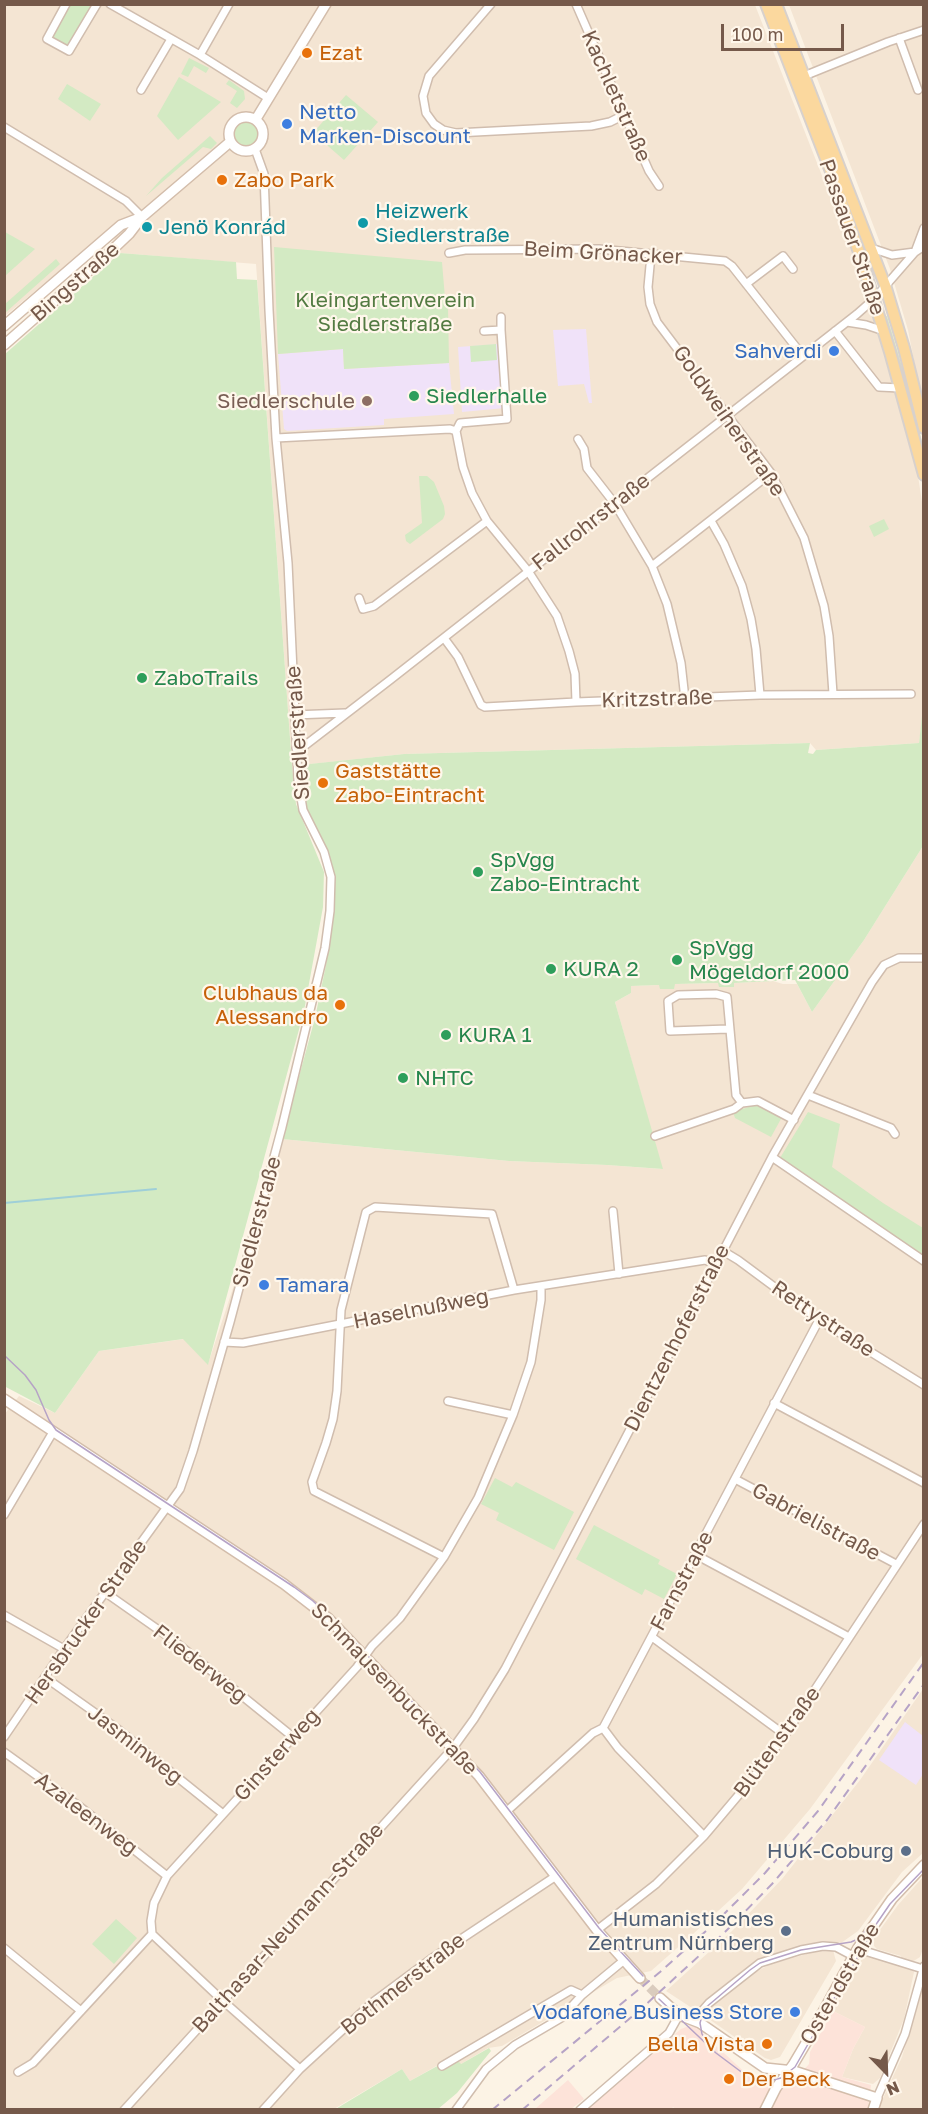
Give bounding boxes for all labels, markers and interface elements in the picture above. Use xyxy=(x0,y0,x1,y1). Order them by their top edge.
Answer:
scale bar xyxy=(724,12,847,50)
text: 100 m xyxy=(732,23,783,45)
street label: Kachletstraße xyxy=(576,26,656,166)
place label: Ezat xyxy=(319,40,363,66)
marker: Ezat xyxy=(300,46,314,60)
place label: Netto Marken-Discount xyxy=(299,99,471,149)
marker: Netto Marken-Discount xyxy=(280,117,294,131)
street label: Passauer Straße xyxy=(813,156,891,318)
place label: Zabo Park xyxy=(234,167,335,193)
marker: Zabo Park xyxy=(215,173,229,187)
place label: Heizwerk Siedlerstraße xyxy=(375,198,510,248)
place label: Jenö Konrád xyxy=(159,214,286,240)
marker: Heizwerk Siedlerstraße xyxy=(356,216,370,230)
marker: Jenö Konrád xyxy=(140,220,154,234)
street label: Beim Grönacker xyxy=(523,236,683,270)
street label: Bingstraße xyxy=(26,237,124,327)
park label: Kleingartenverein Siedlerstraße xyxy=(295,287,475,337)
place label: Sahverdi xyxy=(734,338,822,364)
street label: Goldweiherstraße xyxy=(667,341,791,501)
marker: Sahverdi xyxy=(827,344,841,358)
place label: Siedlerhalle xyxy=(426,383,547,409)
place label: Siedlerschule xyxy=(217,388,355,414)
marker: Siedlerhalle xyxy=(407,389,421,403)
marker: Siedlerschule xyxy=(360,394,374,408)
street label: Fallrohrstraße xyxy=(527,468,655,576)
place label: ZaboTrails xyxy=(154,665,258,691)
street label: Siedlerstraße xyxy=(281,665,315,801)
marker: ZaboTrails xyxy=(135,671,149,685)
street label: Kritzstraße xyxy=(601,684,713,714)
place label: Gaststätte Zabo-Eintracht xyxy=(335,758,485,808)
marker: Gaststätte Zabo-Eintracht xyxy=(316,776,330,790)
place label: SpVgg Zabo-Eintracht xyxy=(490,847,640,897)
marker: SpVgg Zabo-Eintracht xyxy=(471,865,485,879)
place label: SpVgg Mögeldorf 2000 xyxy=(689,935,850,985)
marker: SpVgg Mögeldorf 2000 xyxy=(670,953,684,967)
place label: KURA 2 xyxy=(563,956,639,982)
marker: KURA 2 xyxy=(544,962,558,976)
place label: Clubhaus da Alessandro xyxy=(203,980,328,1030)
marker: Clubhaus da Alessandro xyxy=(333,998,347,1012)
place label: KURA 1 xyxy=(458,1022,532,1048)
marker: KURA 1 xyxy=(439,1028,453,1042)
place label: NHTC xyxy=(415,1065,474,1091)
marker: NHTC xyxy=(396,1071,410,1085)
street label: Siedlerstraße xyxy=(227,1154,287,1290)
street label: Dientzenhoferstraße xyxy=(619,1240,735,1436)
place label: Tamara xyxy=(276,1272,349,1298)
street label: Rettystraße xyxy=(767,1275,879,1363)
marker: Tamara xyxy=(257,1278,271,1292)
street label: Haselnußweg xyxy=(351,1284,491,1334)
street label: Gabrielistraße xyxy=(748,1478,884,1566)
street label: Farnstraße xyxy=(645,1527,719,1635)
street label: Hersbrucker Straße xyxy=(20,1535,152,1709)
street label: Schmausenbuckstraße xyxy=(305,1598,483,1780)
street label: Fliederweg xyxy=(148,1619,252,1709)
street label: Blütenstraße xyxy=(728,1682,826,1802)
street label: Jasminweg xyxy=(83,1700,187,1790)
street label: Ginsterweg xyxy=(229,1704,325,1806)
street label: Azaleenweg xyxy=(30,1767,142,1861)
street label: Balthasar-Neumann-Straße xyxy=(187,1818,389,2038)
place label: HUK-Coburg xyxy=(767,1838,894,1864)
marker: HUK-Coburg xyxy=(899,1844,913,1858)
place label: Humanistisches Zentrum Nürnberg xyxy=(588,1906,774,1956)
street label: Ostendstraße xyxy=(795,1918,885,2050)
marker: Humanistisches Zentrum Nürnberg xyxy=(779,1924,793,1938)
street label: Bothmerstraße xyxy=(336,1928,470,2040)
place label: Vodafone Business Store xyxy=(532,1999,783,2025)
marker: Vodafone Business Store xyxy=(788,2005,802,2019)
place label: Bella Vista xyxy=(647,2031,755,2057)
marker: Bella Vista xyxy=(760,2037,774,2051)
north arrow xyxy=(856,2042,916,2102)
place label: Der Beck xyxy=(741,2066,831,2092)
marker: Der Beck xyxy=(722,2072,736,2086)
text: N xyxy=(884,2077,903,2100)

